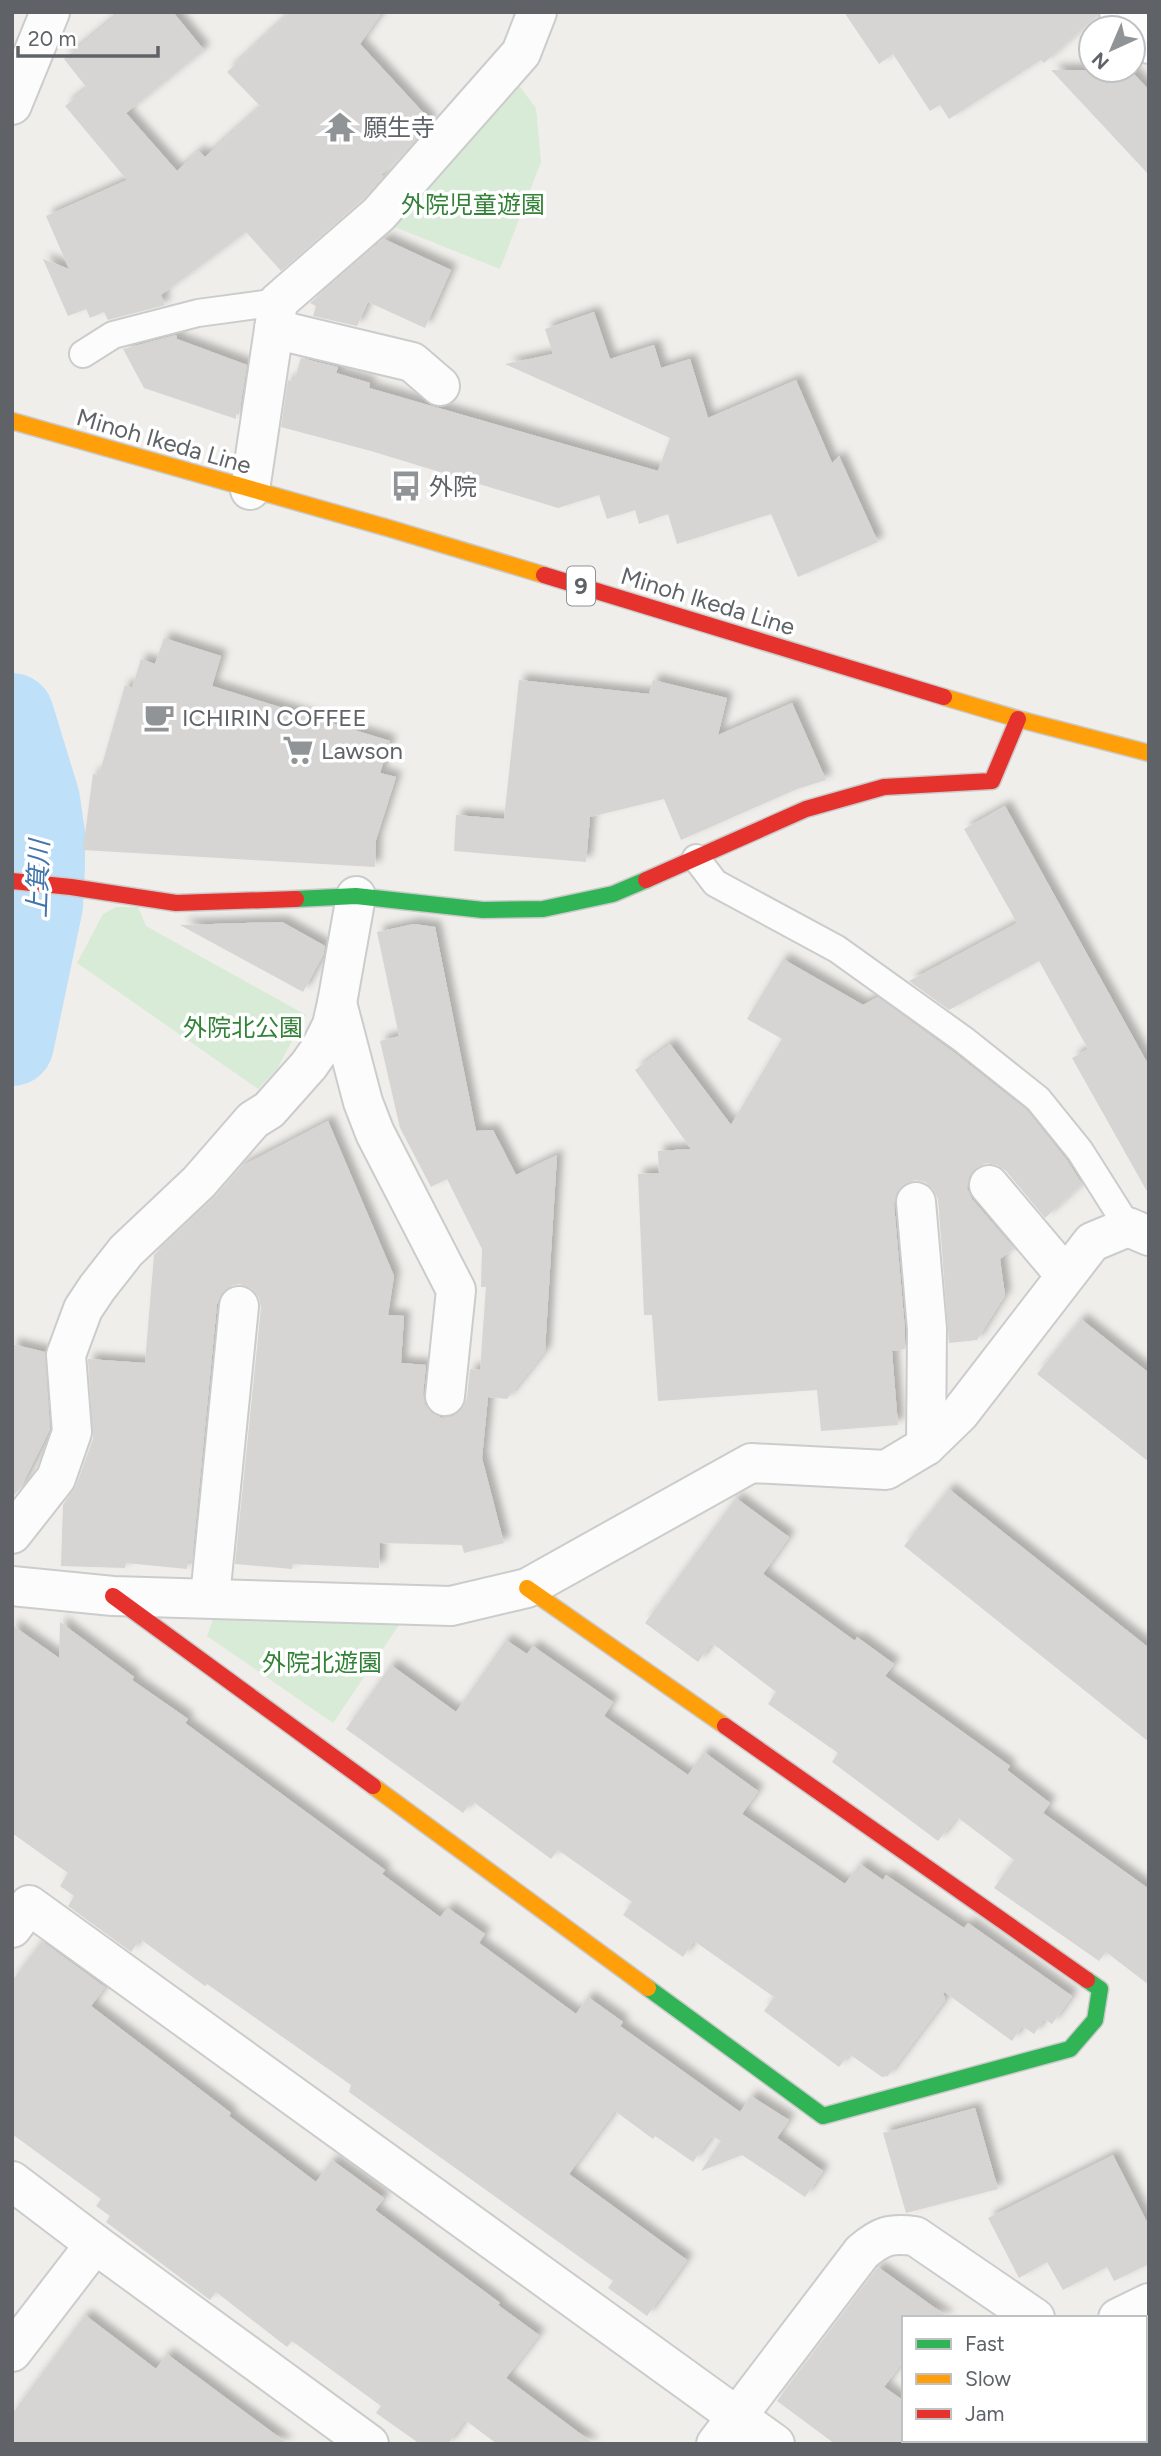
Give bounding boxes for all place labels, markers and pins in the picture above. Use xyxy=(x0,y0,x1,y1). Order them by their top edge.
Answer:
temple icon: 願生寺 xyxy=(323,110,357,144)
place label: 願生寺 xyxy=(363,113,435,142)
bus stop icon: 外院 xyxy=(389,469,423,503)
place label: 外院 xyxy=(429,472,477,501)
cafe icon: ICHIRIN COFFEE xyxy=(142,700,176,734)
place label: ICHIRIN COFFEE xyxy=(182,703,367,732)
supermarket icon: Lawson xyxy=(281,733,315,767)
place label: Lawson xyxy=(321,736,403,765)

